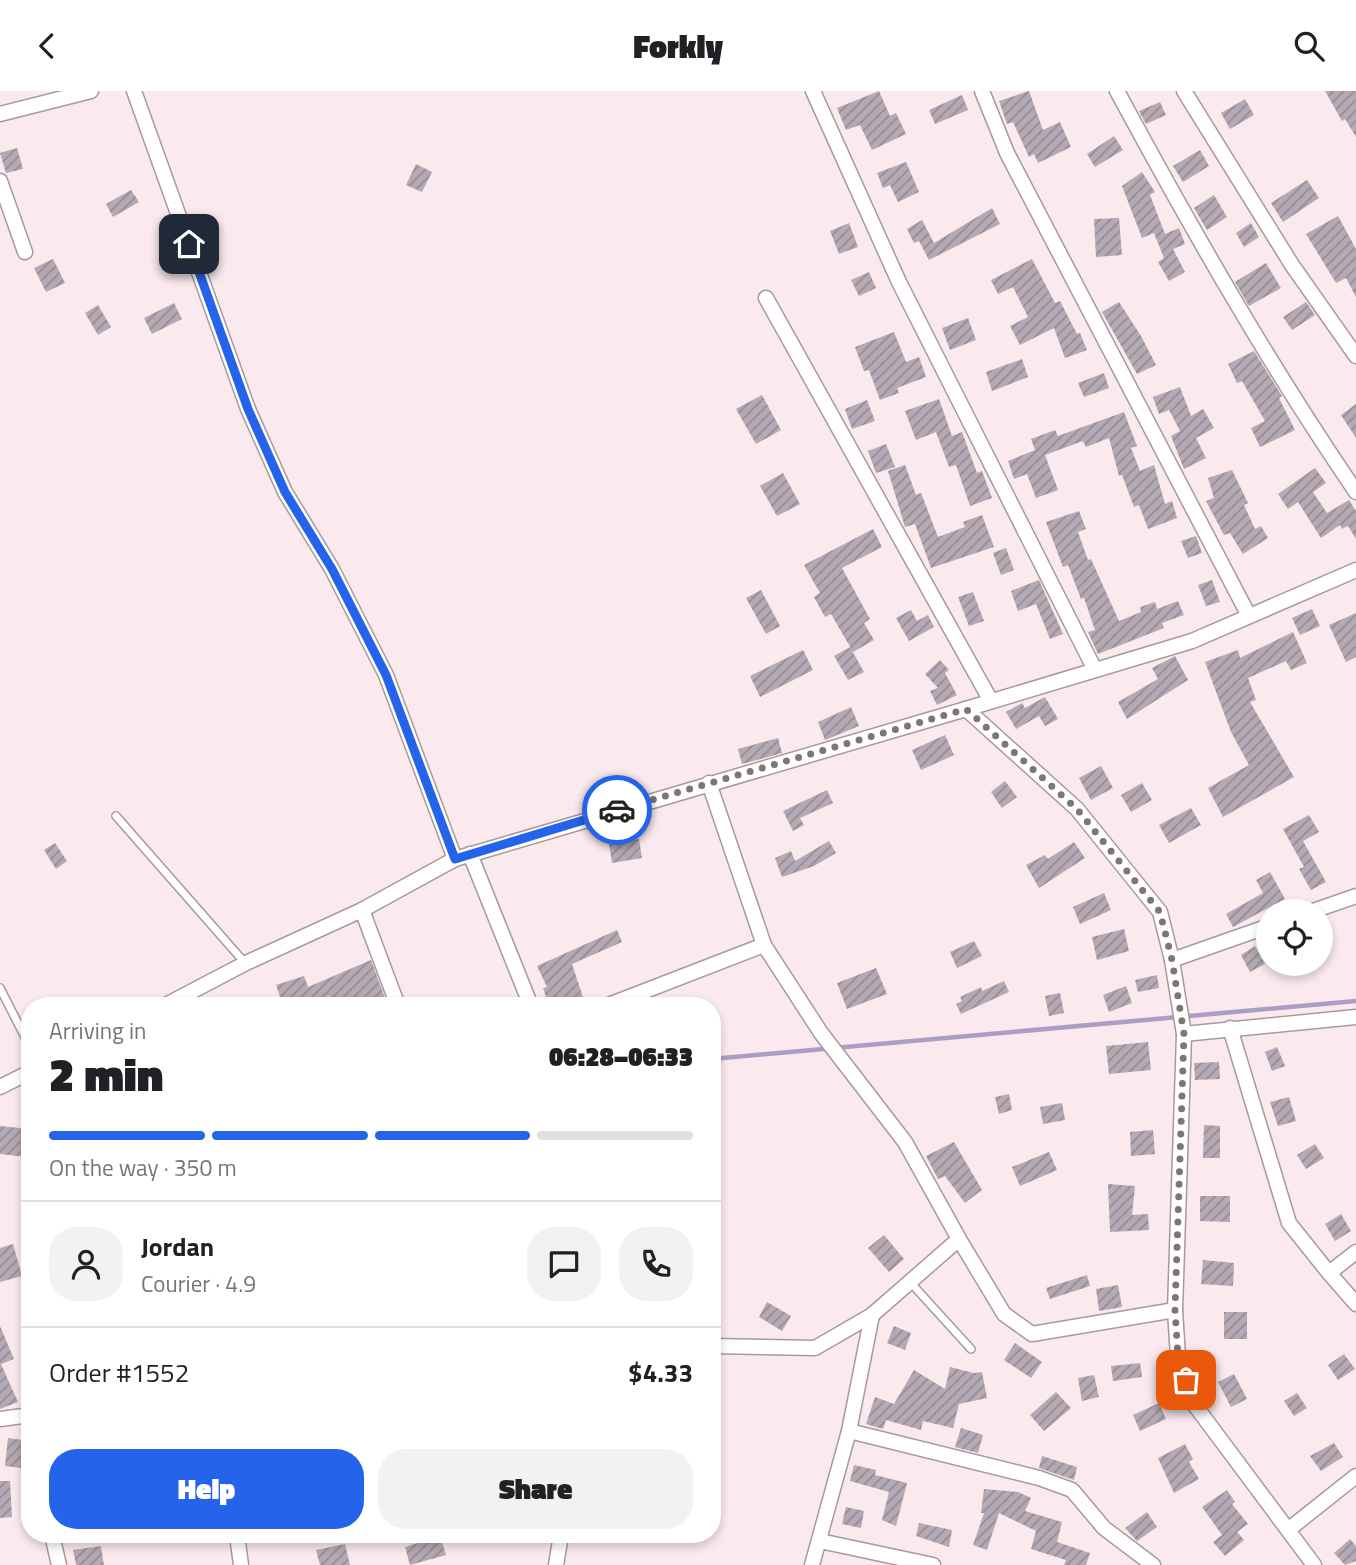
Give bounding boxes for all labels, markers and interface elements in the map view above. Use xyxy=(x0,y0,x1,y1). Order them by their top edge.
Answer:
text: Forkly xyxy=(633,22,723,70)
icon: back xyxy=(28,27,66,65)
icon: search xyxy=(1290,27,1328,65)
pin xyxy=(159,214,219,274)
icon: home xyxy=(170,225,208,263)
courier xyxy=(582,775,652,845)
icon: car xyxy=(598,791,636,829)
map controls xyxy=(1256,899,1333,976)
button: locate xyxy=(1256,899,1333,976)
text: Arriving in xyxy=(49,1013,146,1048)
text: 06:28–06:33 xyxy=(549,1037,693,1076)
text: 2 min xyxy=(49,1039,163,1109)
text: On the way · 350 m xyxy=(49,1150,237,1185)
button: person xyxy=(49,1227,123,1301)
text: Jordan xyxy=(141,1227,214,1266)
button: chat xyxy=(527,1227,601,1301)
button: phone xyxy=(619,1227,693,1301)
text: Courier · 4.9 xyxy=(141,1266,256,1301)
pin xyxy=(1156,1350,1216,1410)
text: Order #1552 xyxy=(49,1353,189,1392)
text: $4.33 xyxy=(628,1353,693,1392)
icon: bag xyxy=(1167,1361,1205,1399)
button: Help xyxy=(49,1449,364,1529)
button: Share xyxy=(378,1449,693,1529)

